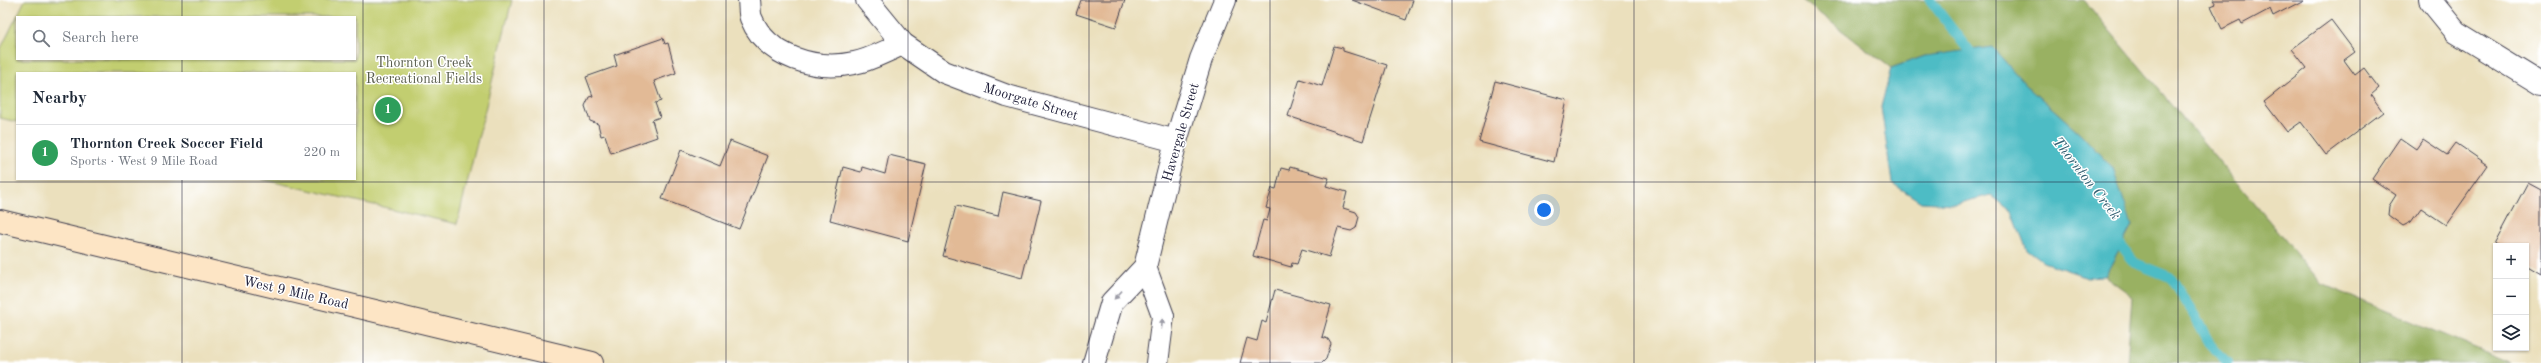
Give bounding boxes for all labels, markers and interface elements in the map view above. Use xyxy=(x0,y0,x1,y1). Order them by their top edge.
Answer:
search box xyxy=(16,16,356,60)
icon: search xyxy=(30,27,52,49)
text: Search here xyxy=(62,31,139,46)
park label: Thornton Creek Recreational Fields xyxy=(366,56,482,86)
street label: Moorgate Street xyxy=(982,81,1080,123)
street label: Havergale Street xyxy=(1160,81,1202,183)
text: Nearby xyxy=(32,90,87,107)
pin: 1 xyxy=(375,95,401,125)
water label: Thornton Creek xyxy=(2049,135,2123,223)
text: Thornton Creek Soccer Field xyxy=(70,137,263,152)
text: 1 xyxy=(41,146,49,159)
text: 220 m xyxy=(303,146,340,159)
text: Sports · West 9 Mile Road xyxy=(70,155,218,168)
your location xyxy=(1534,200,1554,220)
map controls xyxy=(2493,243,2529,351)
button: + xyxy=(2493,243,2529,279)
street label: West 9 Mile Road xyxy=(242,274,350,312)
button: − xyxy=(2493,279,2529,315)
one-way arrow xyxy=(1114,291,1123,300)
button: layers xyxy=(2493,315,2529,351)
one-way arrow xyxy=(1159,318,1165,330)

